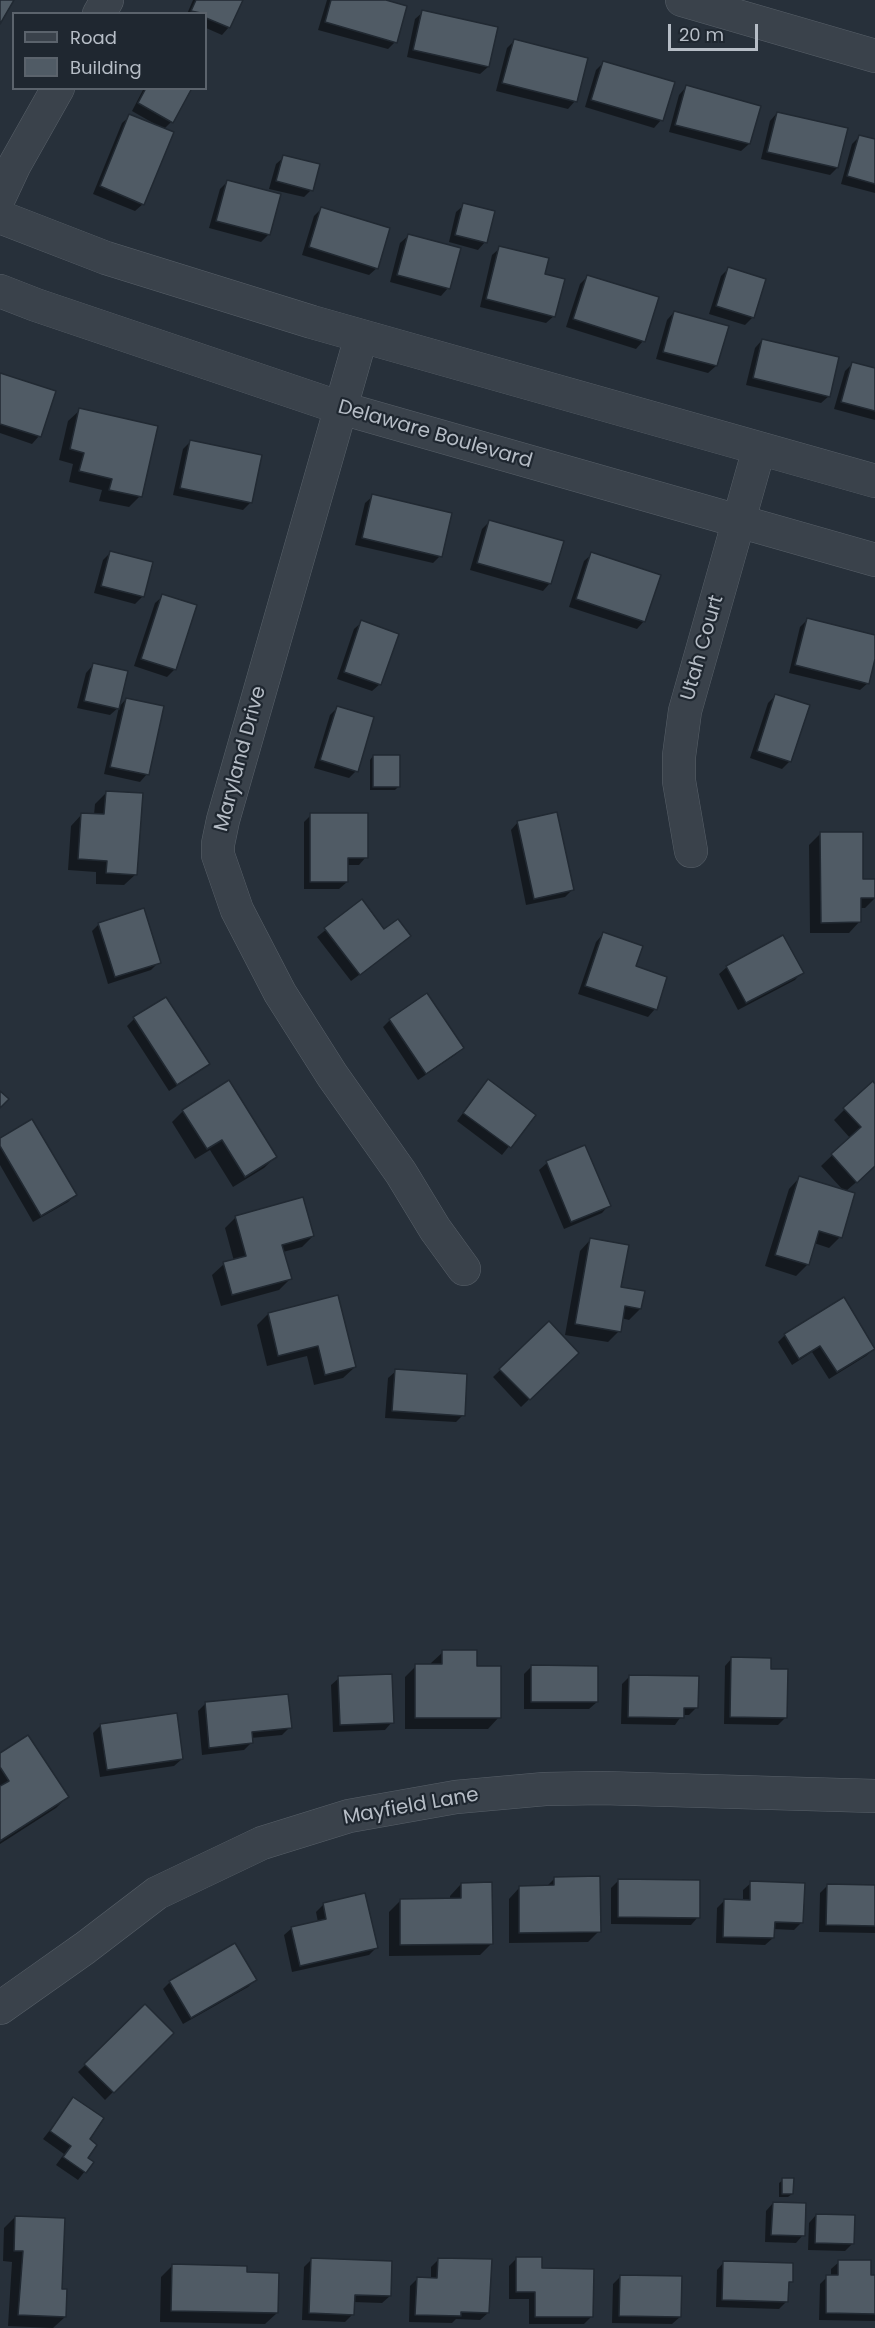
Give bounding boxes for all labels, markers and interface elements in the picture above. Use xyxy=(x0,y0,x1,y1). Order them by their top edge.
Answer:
legend xyxy=(12,12,207,90)
scale bar xyxy=(671,12,761,50)
text: 20 m xyxy=(679,22,724,47)
text: Road xyxy=(70,25,117,50)
text: Building xyxy=(70,55,142,80)
street label: Delaware Boulevard xyxy=(335,396,535,474)
street label: Utah Court xyxy=(677,593,729,703)
street label: Maryland Drive xyxy=(210,684,272,834)
street label: Mayfield Lane xyxy=(341,1783,481,1831)

